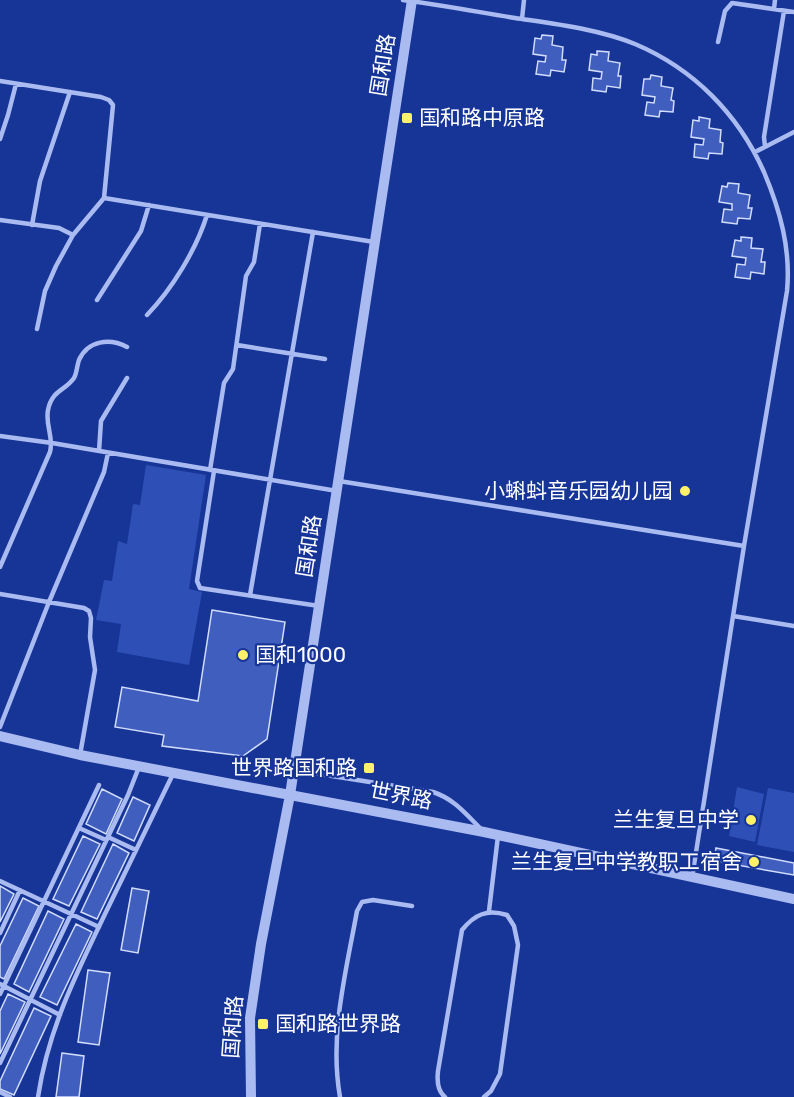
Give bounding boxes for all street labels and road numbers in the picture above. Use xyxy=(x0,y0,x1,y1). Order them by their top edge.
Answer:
street label: 国和路 xyxy=(365,32,400,98)
street label: 国和路 xyxy=(291,513,326,579)
street label: 世界路 xyxy=(368,777,434,814)
street label: 国和路 xyxy=(218,995,247,1059)

